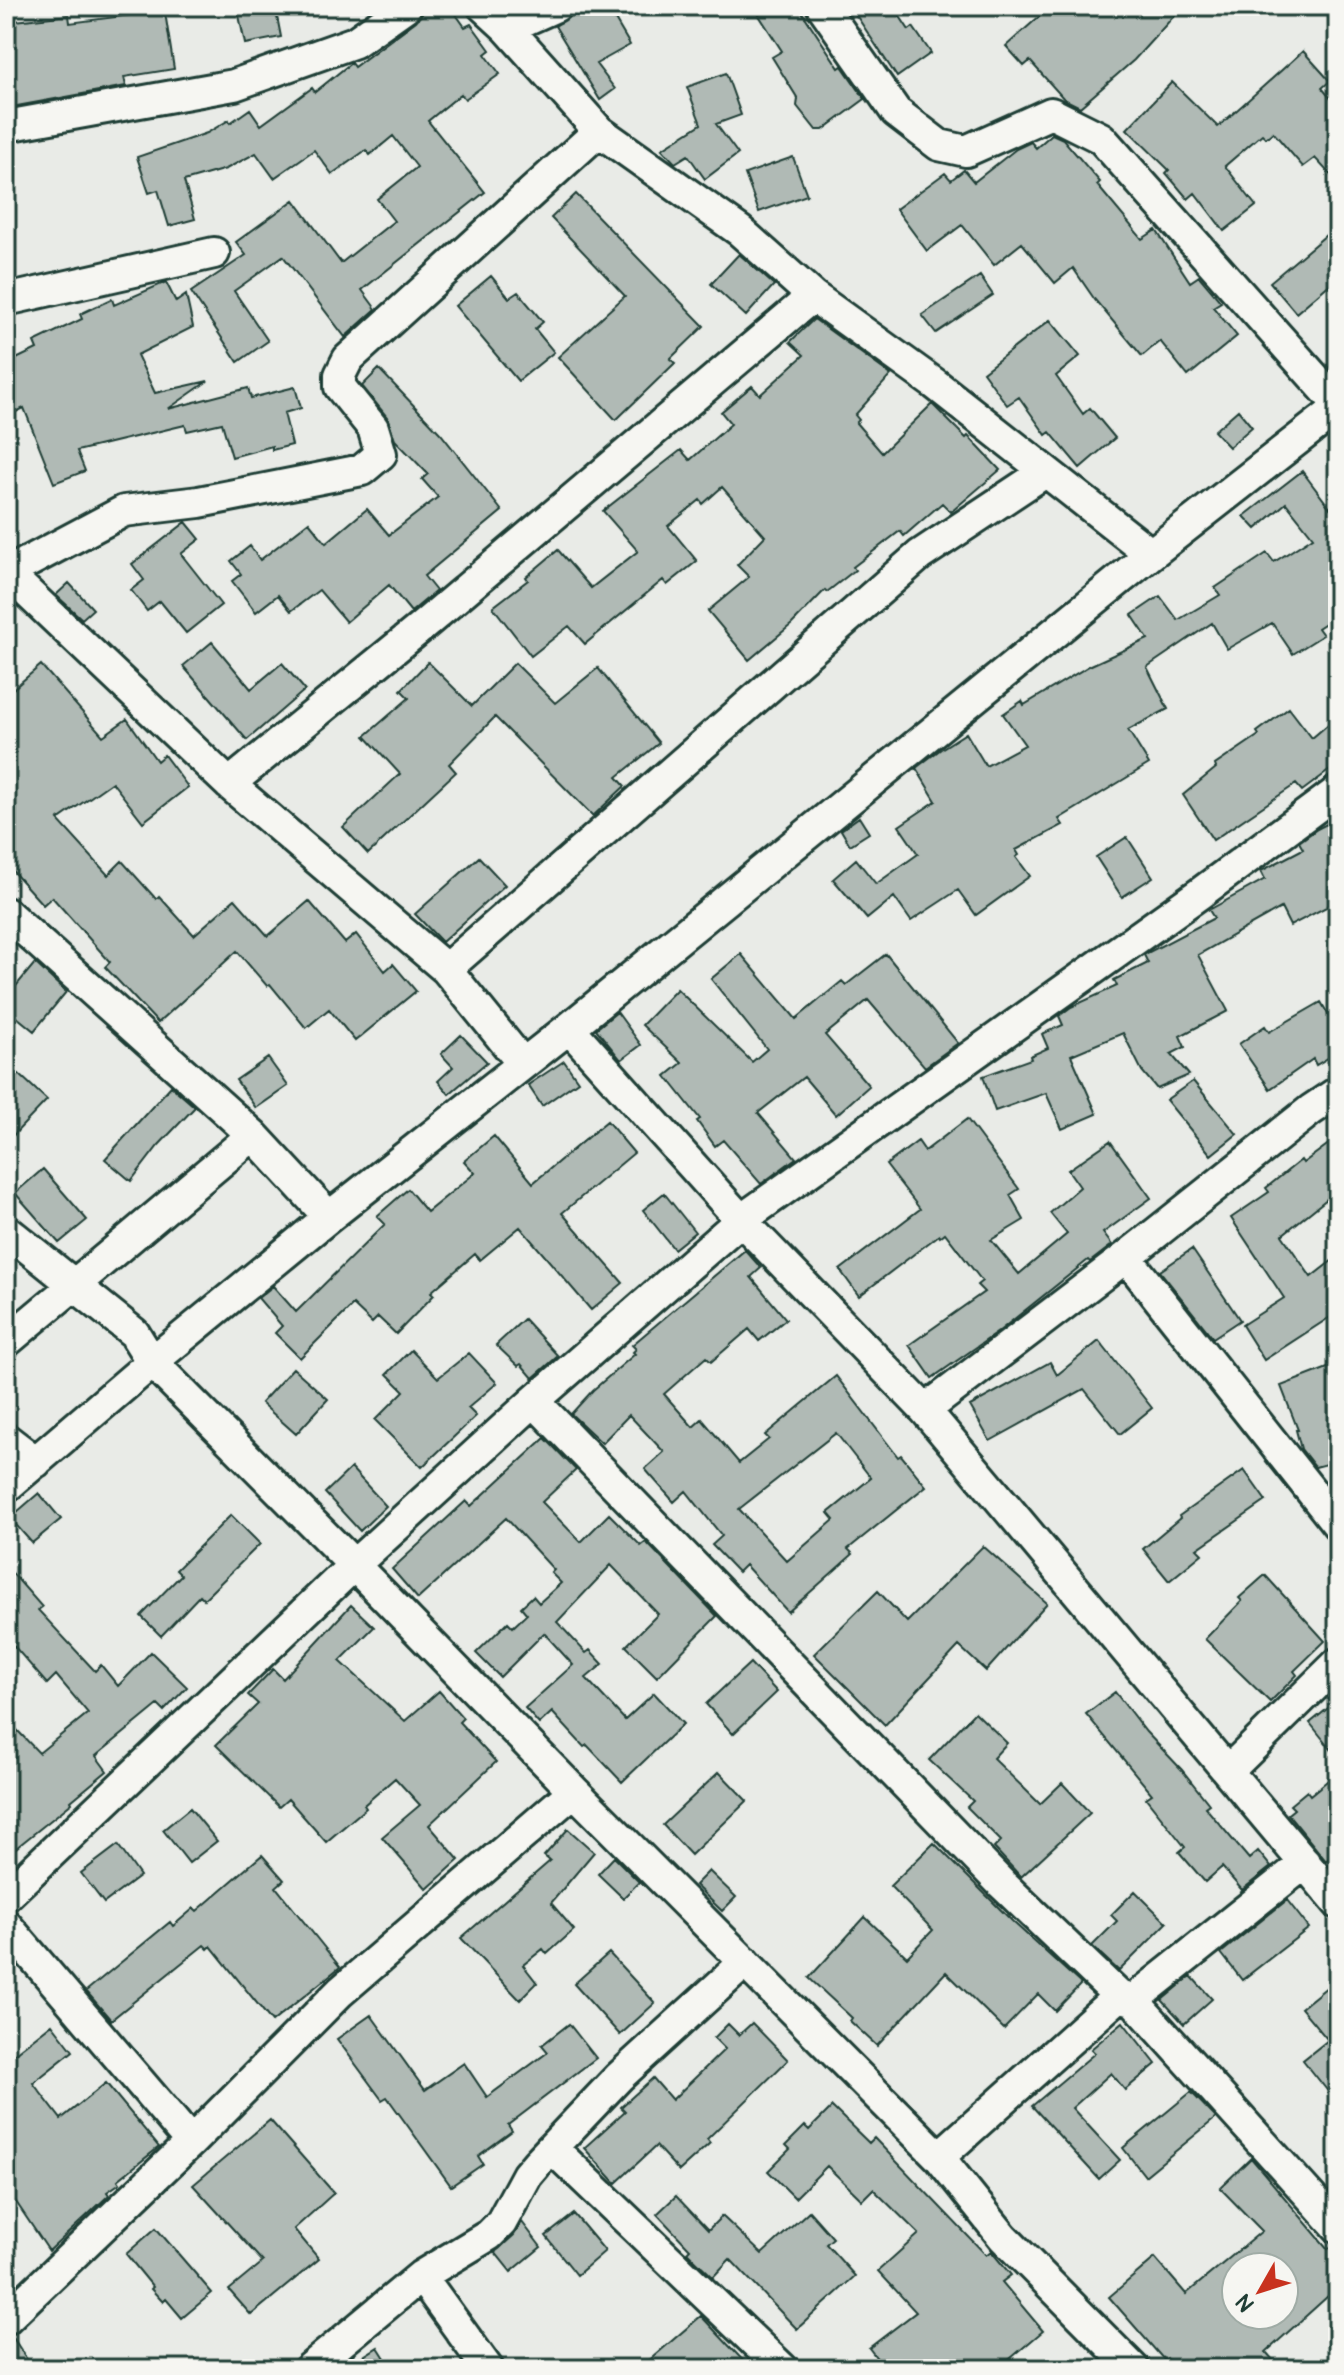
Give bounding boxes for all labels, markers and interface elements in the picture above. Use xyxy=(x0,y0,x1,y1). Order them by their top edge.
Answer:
north arrow xyxy=(1220,2251,1300,2331)
text: N xyxy=(1230,2288,1261,2318)

